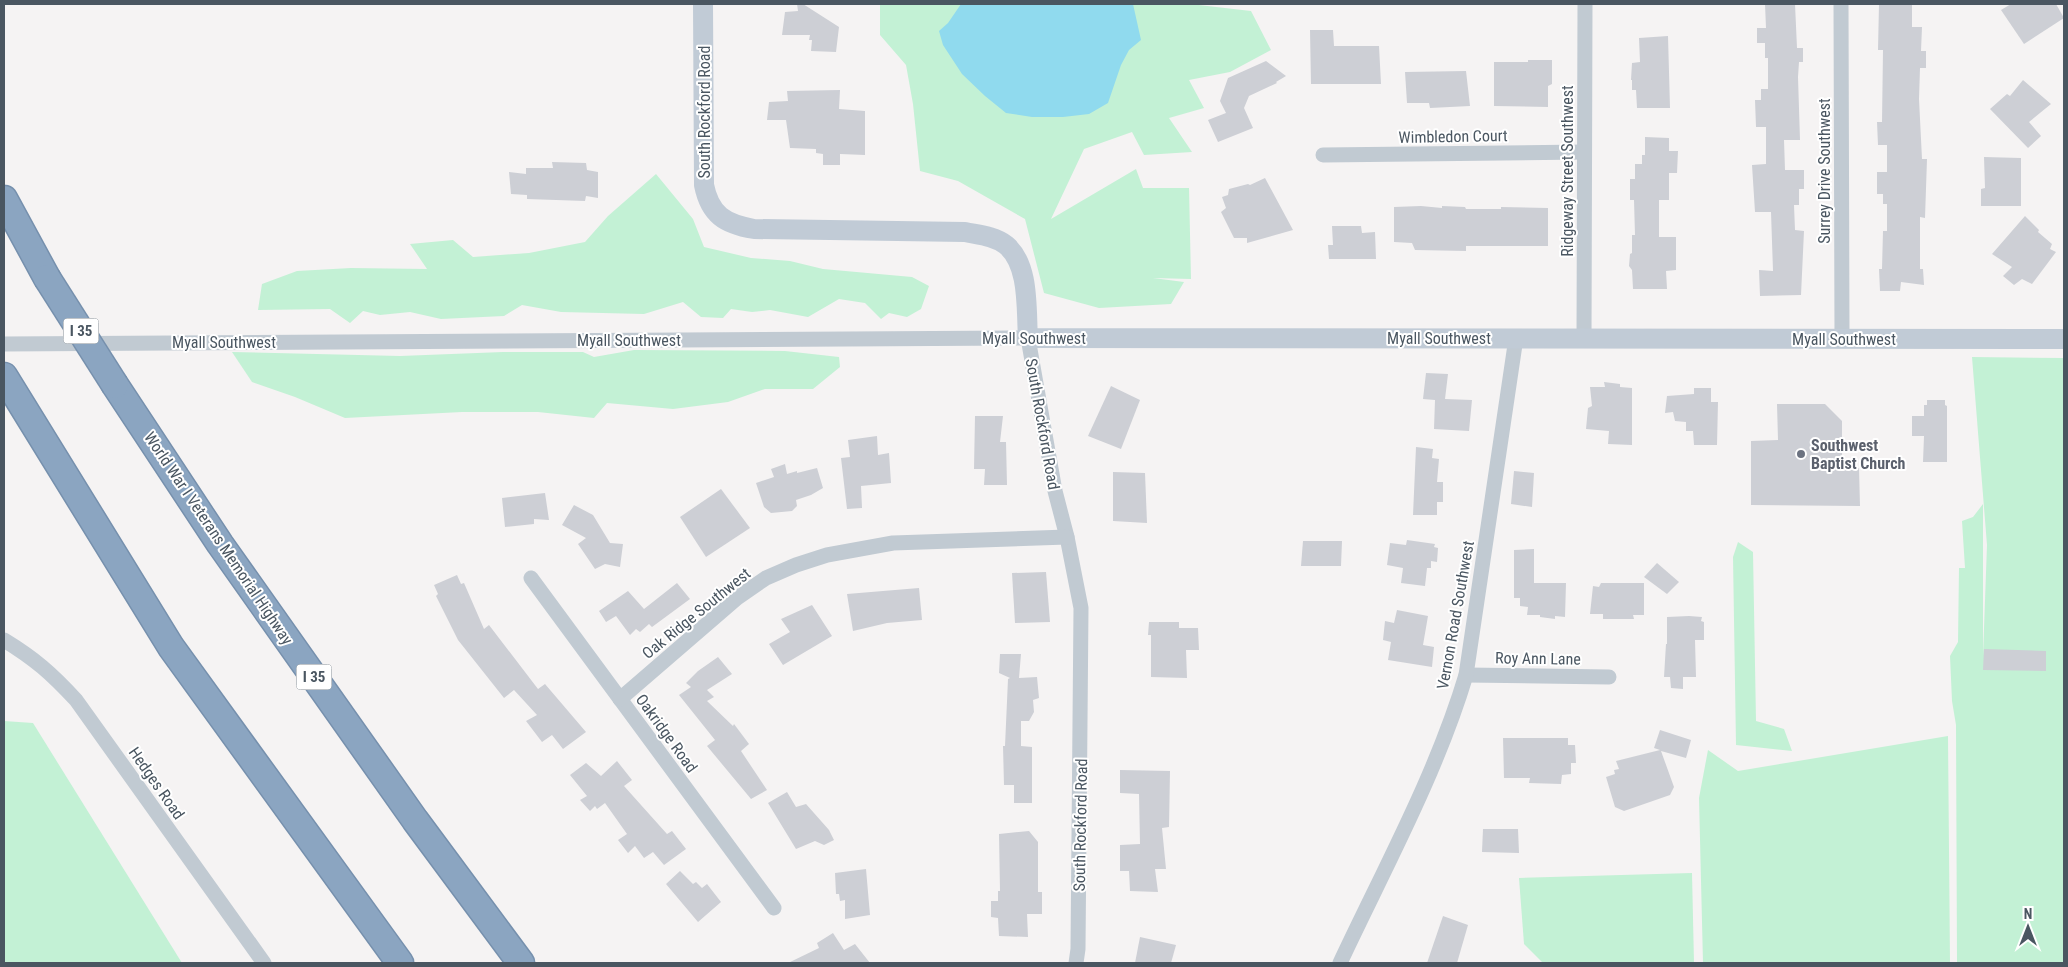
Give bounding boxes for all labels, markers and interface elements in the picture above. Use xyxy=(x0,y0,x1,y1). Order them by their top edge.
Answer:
street label: South Rockford Road xyxy=(695,46,714,178)
street label: Ridgeway Street Southwest xyxy=(1558,85,1577,257)
street label: Surrey Drive Southwest xyxy=(1815,98,1834,244)
street label: Wimbledon Court xyxy=(1398,126,1508,147)
road number: I 35 xyxy=(64,318,98,344)
street label: Myall Southwest xyxy=(982,329,1086,348)
street label: Myall Southwest xyxy=(1387,329,1491,348)
street label: Myall Southwest xyxy=(1792,330,1896,349)
street label: Myall Southwest xyxy=(577,331,681,350)
street label: Myall Southwest xyxy=(172,333,276,352)
street label: South Rockford Road xyxy=(1022,357,1063,491)
street label: World War I Veterans Memorial Highway xyxy=(140,428,297,648)
place label: Southwest Baptist Church xyxy=(1811,436,1906,473)
marker: Southwest Baptist Church xyxy=(1795,448,1807,460)
street label: Vernon Road Southwest xyxy=(1433,539,1478,691)
street label: Oak Ridge Southwest xyxy=(638,564,754,663)
street label: Roy Ann Lane xyxy=(1495,648,1581,669)
road number: I 35 xyxy=(296,664,332,690)
street label: Oakridge Road xyxy=(632,690,701,776)
street label: Hedges Road xyxy=(125,743,188,823)
street label: South Rockford Road xyxy=(1070,758,1091,892)
north arrow xyxy=(2003,902,2053,952)
text: N xyxy=(2024,906,2032,922)

